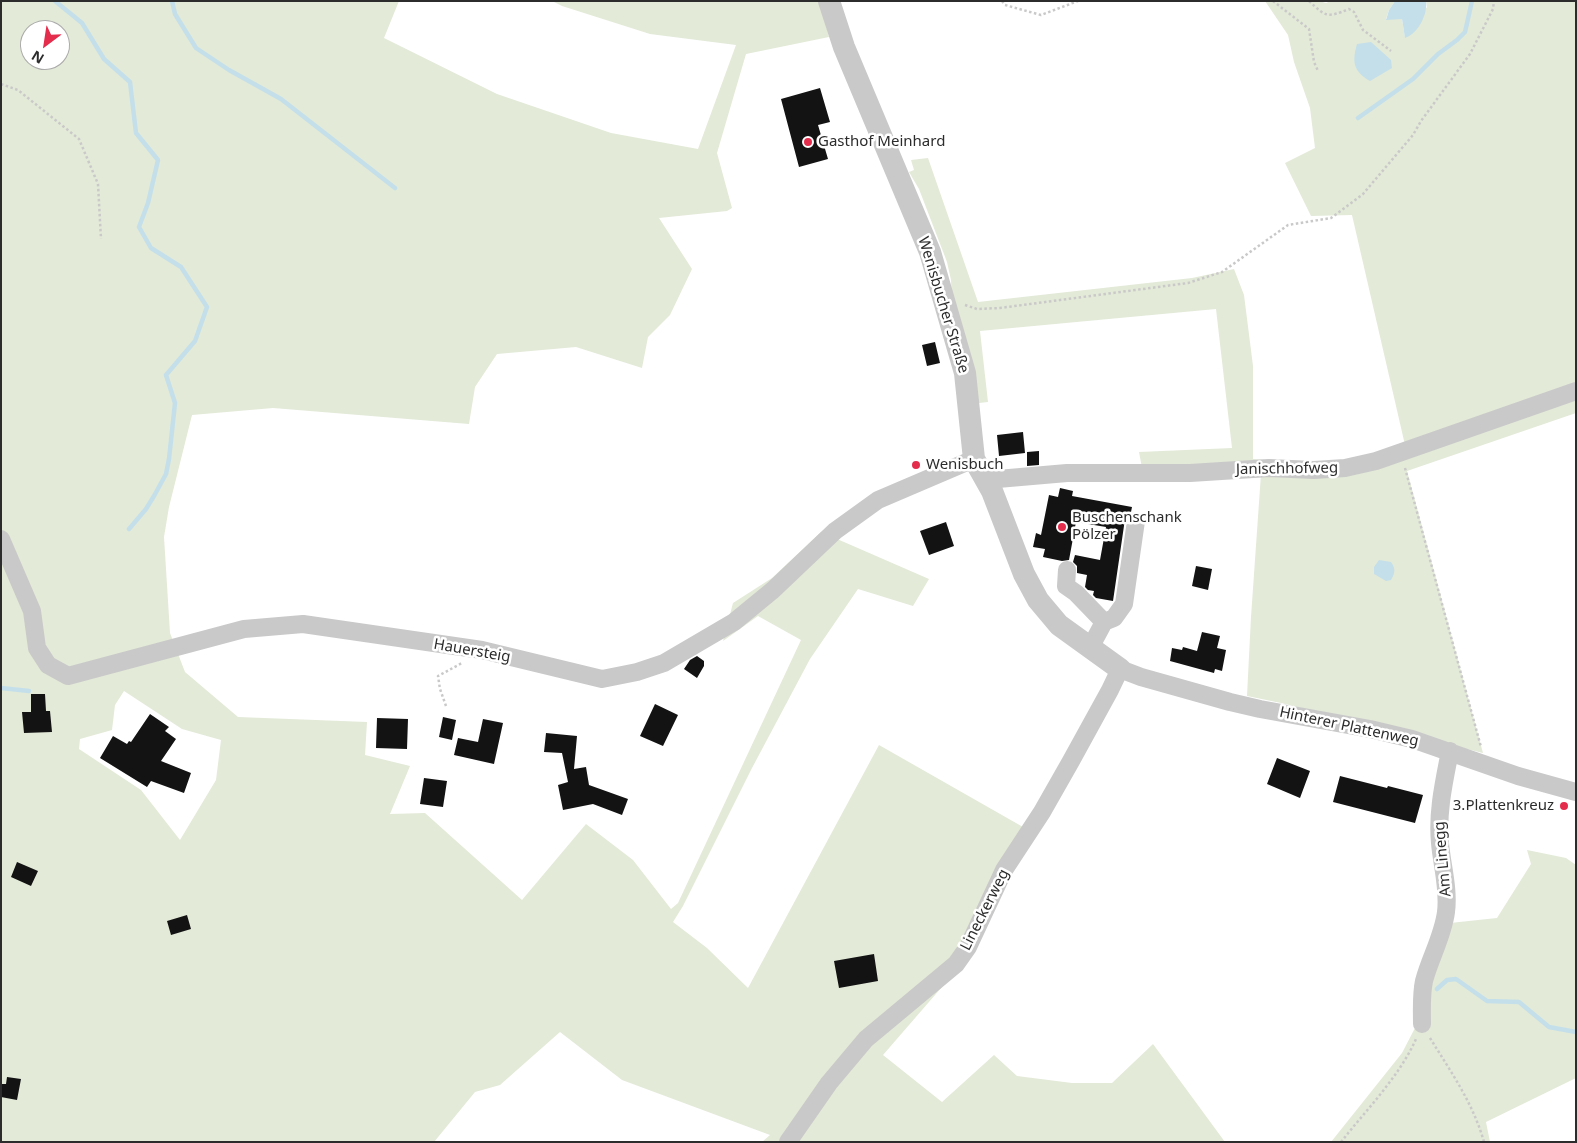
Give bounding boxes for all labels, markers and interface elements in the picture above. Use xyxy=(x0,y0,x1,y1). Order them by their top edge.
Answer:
north arrow xyxy=(20,20,70,70)
text: N xyxy=(28,46,47,69)
place label: Gasthof Meinhard xyxy=(818,133,945,151)
marker: Gasthof Meinhard xyxy=(802,136,814,148)
street label: Wenisbucher Straße xyxy=(914,235,972,375)
place label: Wenisbuch xyxy=(926,456,1003,474)
marker: Wenisbuch xyxy=(910,459,922,471)
street label: Janischhofweg xyxy=(1236,459,1338,479)
place label: Buschenschank Pölzer xyxy=(1072,509,1182,544)
marker: Buschenschank Pölzer xyxy=(1056,521,1068,533)
street label: Hauersteig xyxy=(432,635,512,667)
street label: Hinterer Plattenweg xyxy=(1278,703,1420,751)
place label: 3.Plattenkreuz xyxy=(1453,797,1554,815)
marker: 3.Plattenkreuz xyxy=(1558,800,1570,812)
street label: Am Linegg xyxy=(1431,821,1455,897)
street label: Lineckerweg xyxy=(957,866,1013,954)

